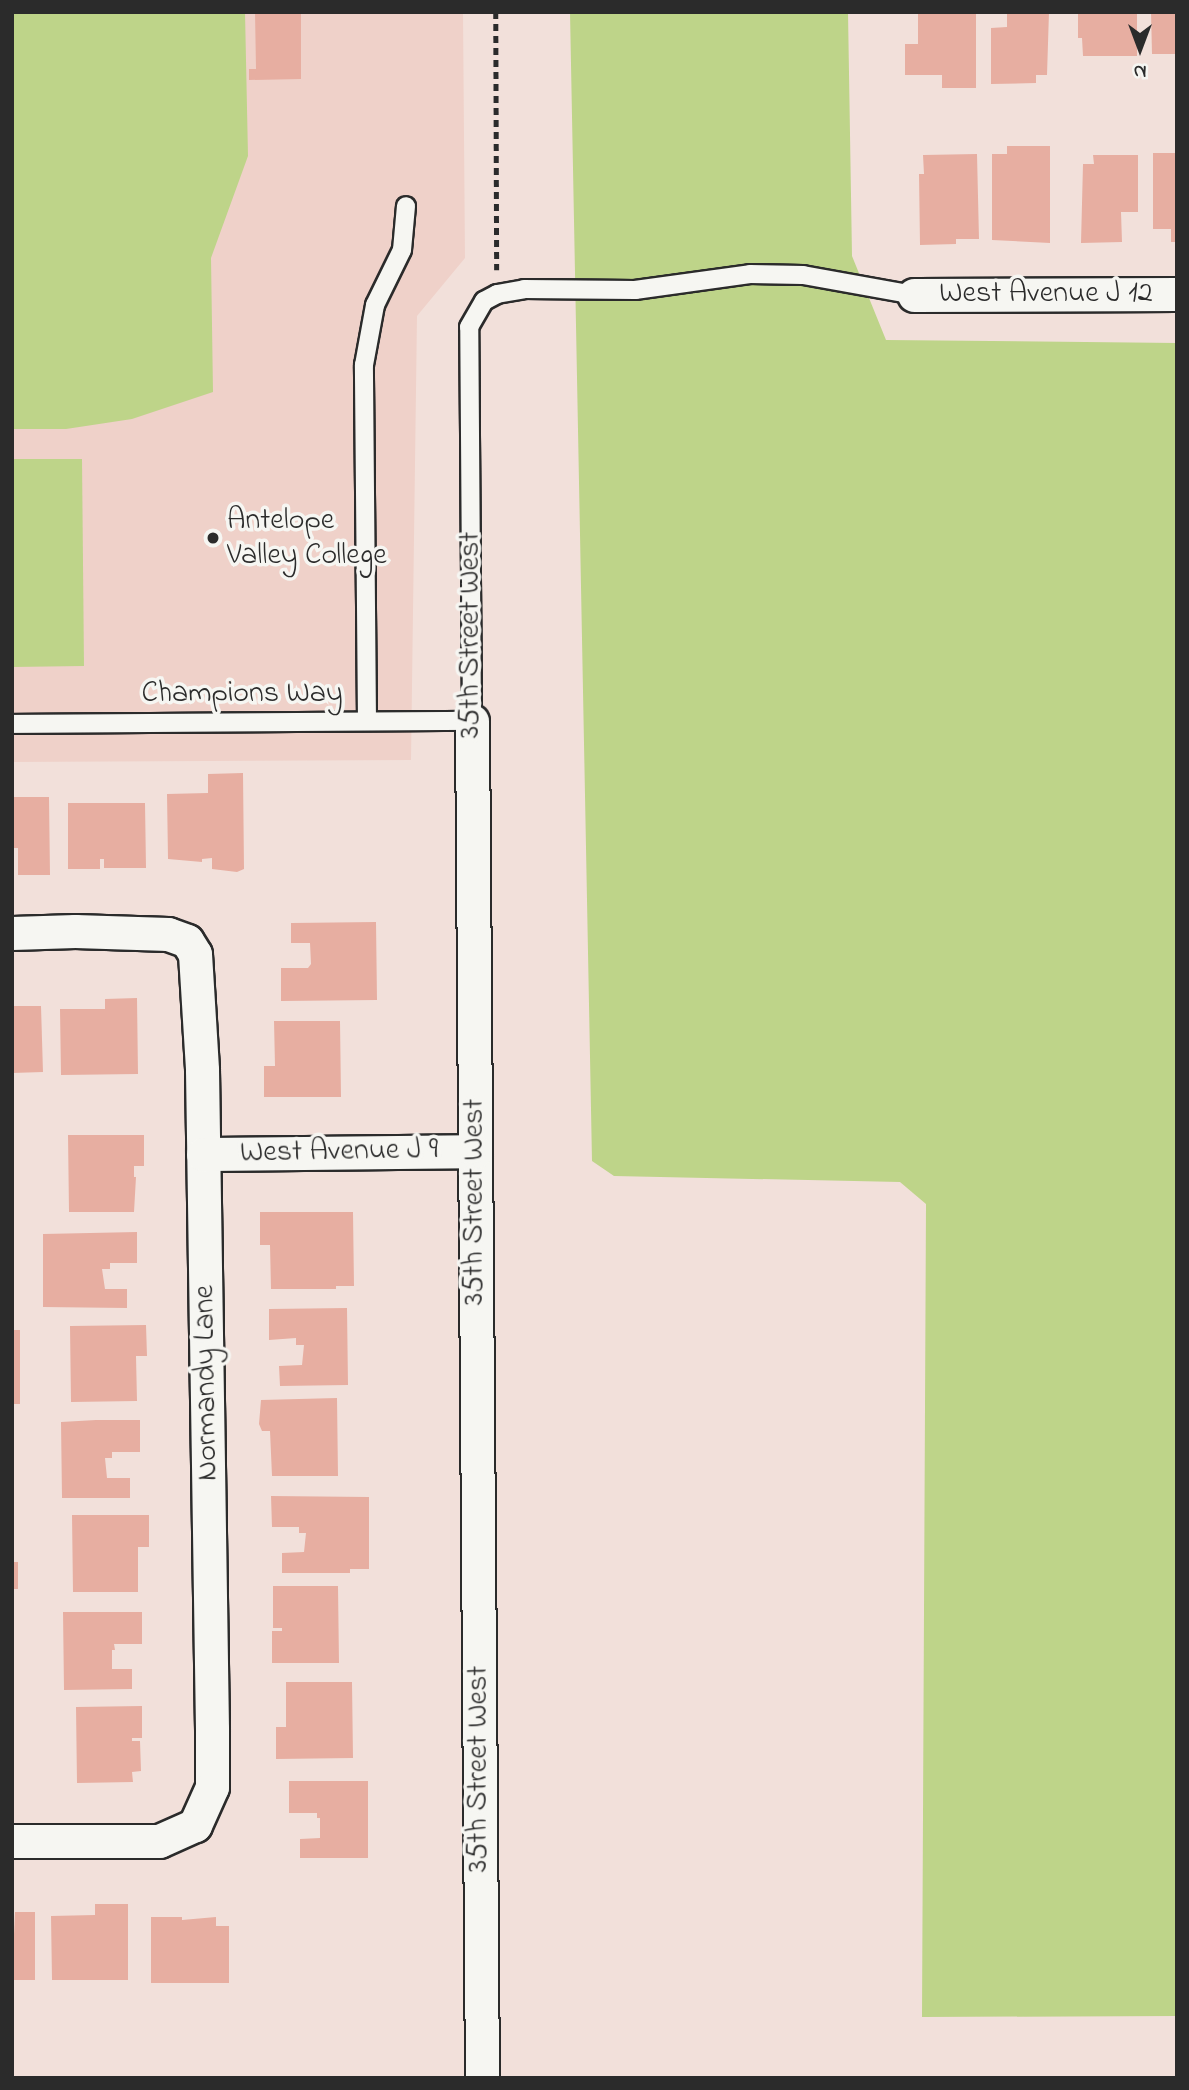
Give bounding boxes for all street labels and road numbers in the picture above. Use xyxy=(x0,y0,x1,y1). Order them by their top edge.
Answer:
street label: West Avenue J 12 xyxy=(939,276,1153,312)
street label: 35th Street West xyxy=(453,532,489,738)
street label: Champions Way xyxy=(141,676,343,712)
street label: 35th Street West xyxy=(457,1099,493,1305)
street label: West Avenue J 9 xyxy=(240,1132,438,1172)
street label: Normandy Lane xyxy=(187,1285,227,1481)
street label: 35th Street West xyxy=(461,1666,497,1872)

